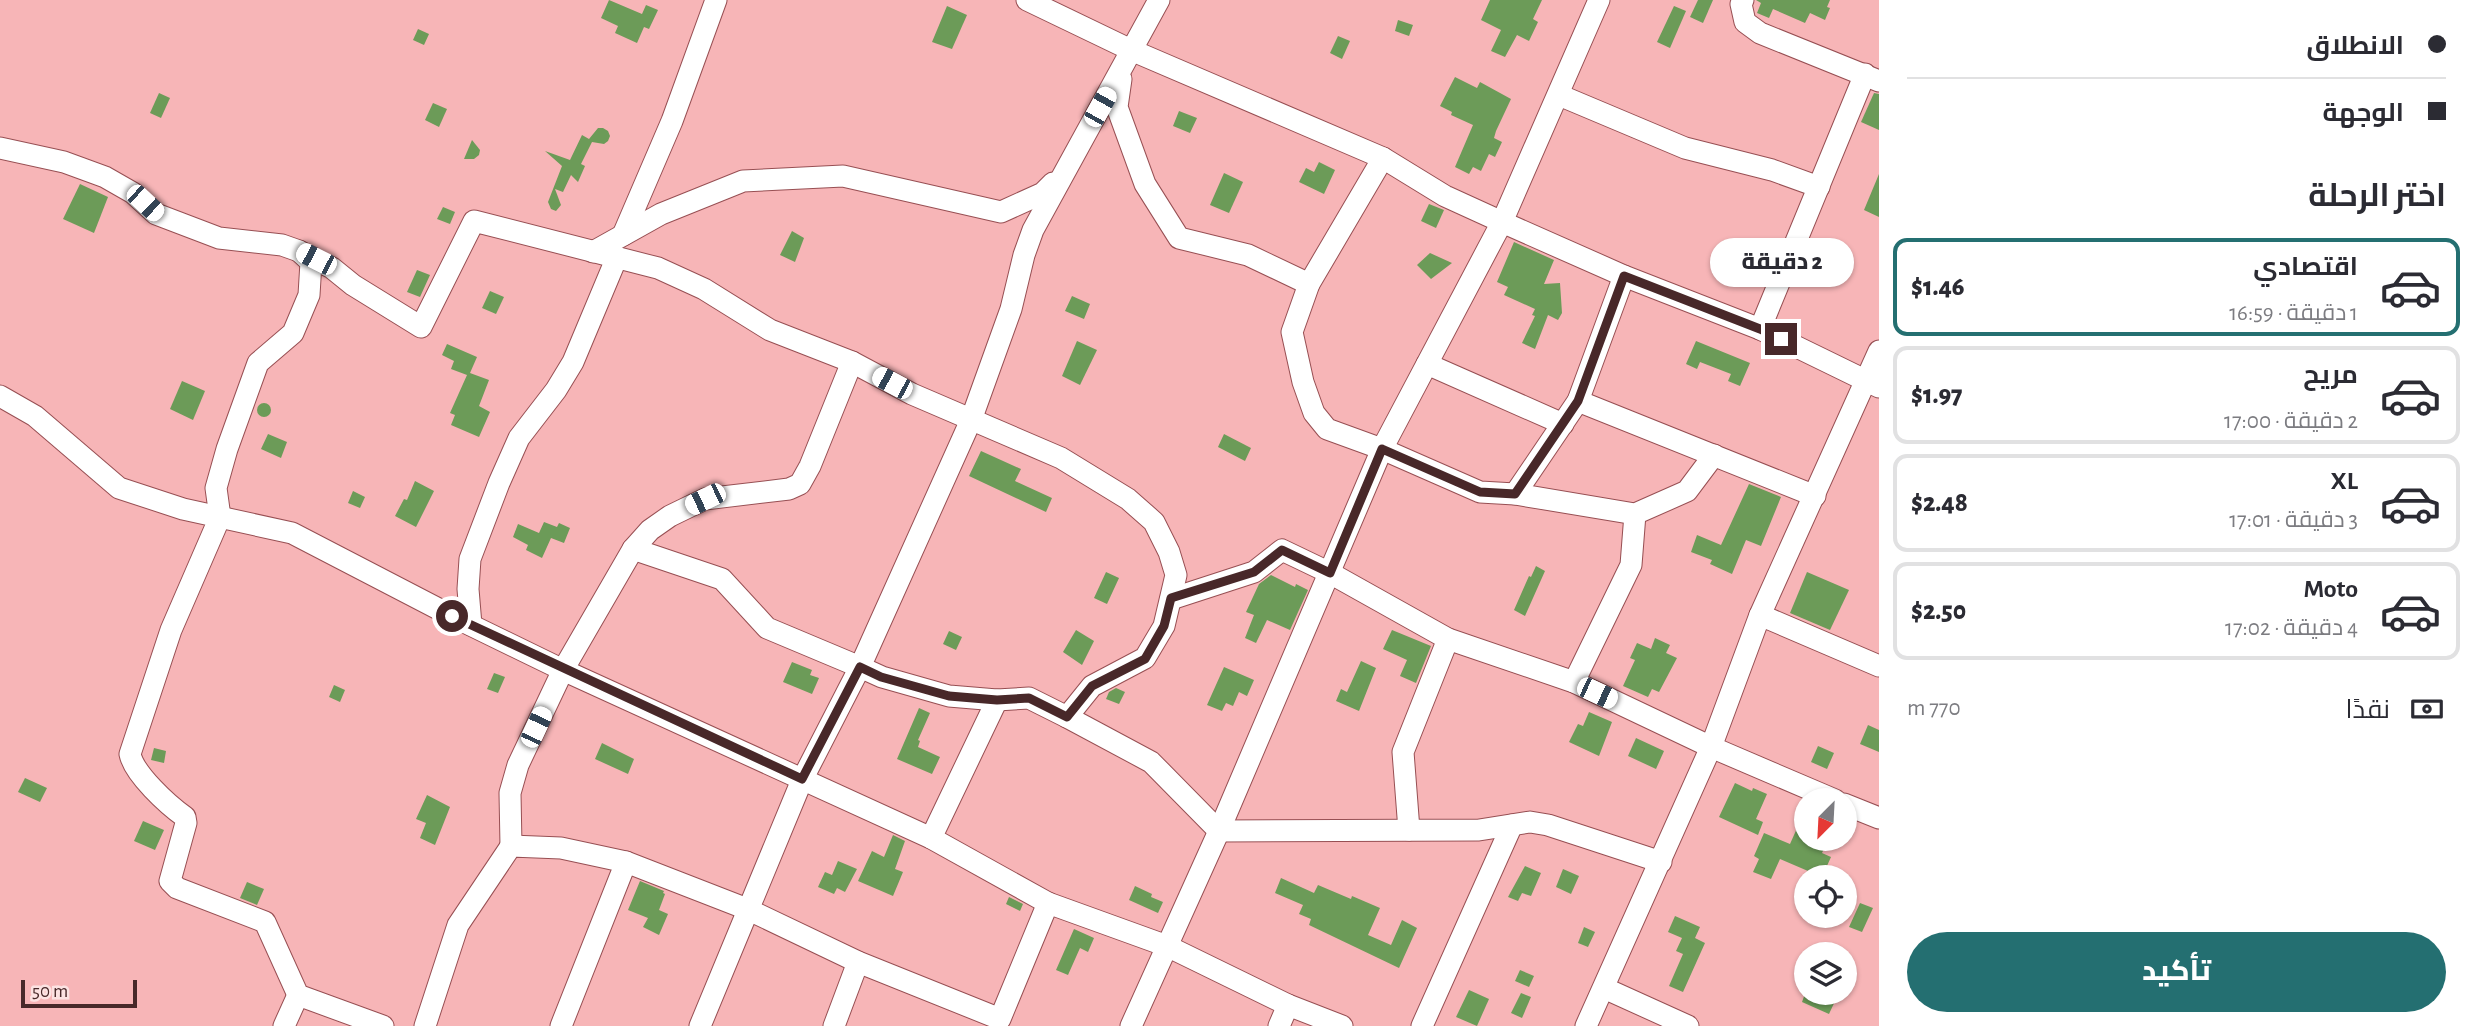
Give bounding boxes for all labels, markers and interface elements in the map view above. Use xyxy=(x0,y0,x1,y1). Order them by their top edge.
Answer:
text: الانطلاق xyxy=(2306,33,2404,59)
car xyxy=(1081,84,1120,130)
text: الوجهة xyxy=(2323,100,2404,126)
text: اختر الرحلة xyxy=(2308,180,2446,212)
car xyxy=(123,181,168,225)
callout: 2 دقيقة xyxy=(1709,238,1853,286)
car xyxy=(293,240,340,278)
text: 2 دقيقة xyxy=(1741,251,1823,274)
text: اقتصادي xyxy=(2253,254,2358,280)
icon: car xyxy=(2379,256,2442,319)
text: $1.46 xyxy=(1911,274,1964,300)
text: 1 دقيقة · 16:59 xyxy=(2229,302,2358,325)
route end xyxy=(1765,323,1797,355)
text: مريح xyxy=(2303,362,2358,388)
car xyxy=(869,364,916,402)
icon: car xyxy=(2379,364,2442,427)
text: $1.97 xyxy=(1911,382,1963,408)
text: 2 دقيقة · 17:00 xyxy=(2224,410,2358,433)
text: XL xyxy=(2331,468,2358,494)
icon: car xyxy=(2379,472,2442,535)
car xyxy=(682,480,729,518)
text: $2.48 xyxy=(1911,490,1968,516)
text: 3 دقيقة · 17:01 xyxy=(2229,509,2358,532)
text: Moto xyxy=(2303,576,2358,602)
icon: car xyxy=(2379,580,2442,643)
text: $2.50 xyxy=(1911,598,1966,624)
route start xyxy=(436,600,468,632)
text: 4 دقيقة · 17:02 xyxy=(2225,617,2358,640)
car xyxy=(1574,675,1621,711)
icon: cash xyxy=(2408,690,2446,728)
text: 770 m xyxy=(1907,697,1961,720)
text: نقدًا xyxy=(2346,697,2390,723)
car xyxy=(518,704,555,750)
north arrow xyxy=(1794,788,1857,850)
map controls xyxy=(1794,788,1857,1005)
button: locate xyxy=(1794,865,1857,928)
button: تأكيد xyxy=(1907,932,2446,1012)
button: layers xyxy=(1794,942,1857,1005)
scale bar xyxy=(21,977,136,1009)
text: 50 m xyxy=(32,982,68,1001)

